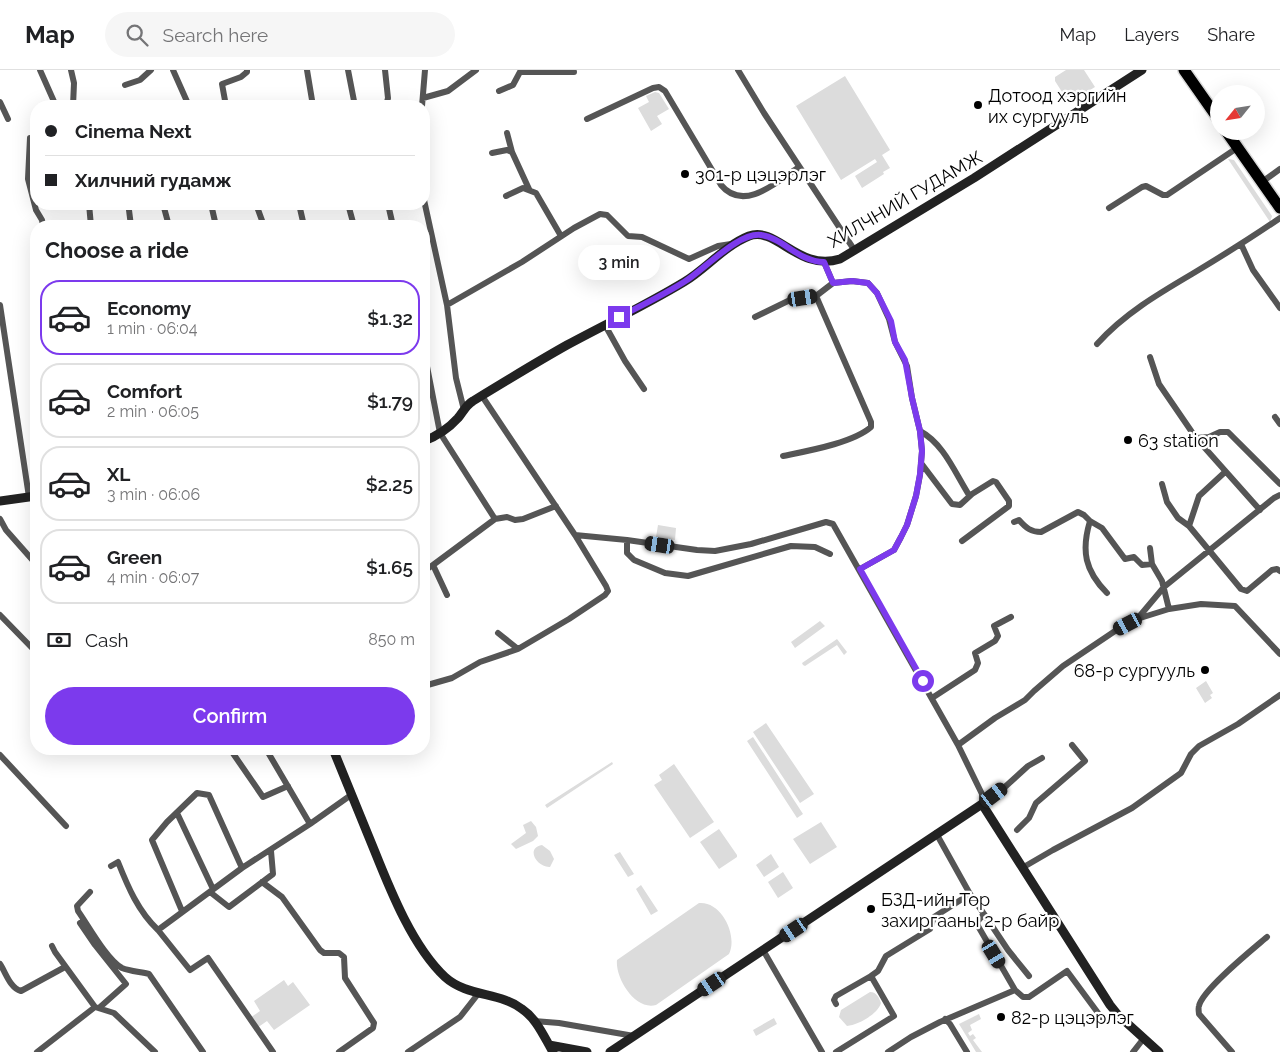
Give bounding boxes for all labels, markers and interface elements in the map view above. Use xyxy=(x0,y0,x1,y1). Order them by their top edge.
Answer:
search box xyxy=(105,12,455,57)
text: Map xyxy=(25,20,75,49)
icon: search xyxy=(123,21,151,49)
text: Search here xyxy=(163,24,268,46)
text: Map xyxy=(1060,24,1096,45)
text: Layers xyxy=(1124,24,1179,45)
text: Share xyxy=(1207,24,1255,45)
place label: Дотоод хэргийн их сургууль xyxy=(988,85,1127,127)
north arrow xyxy=(1210,85,1265,140)
map controls xyxy=(1210,85,1265,140)
marker: Дотоод хэргийн их сургууль xyxy=(972,99,984,111)
text: Cinema Next xyxy=(75,120,192,142)
street label: ХИЛЧНИЙ ГУДАМЖ xyxy=(824,146,986,252)
place label: 301-р цэцэрлэг xyxy=(695,164,826,185)
marker: 301-р цэцэрлэг xyxy=(679,168,691,180)
text: Хилчний гудамж xyxy=(75,169,232,191)
text: Choose a ride xyxy=(45,237,189,263)
callout: 3 min xyxy=(578,244,660,280)
text: 3 min xyxy=(599,253,640,272)
car xyxy=(787,288,818,308)
icon: car xyxy=(47,295,92,340)
text: Economy xyxy=(107,297,191,319)
route end xyxy=(608,306,630,328)
text: $1.32 xyxy=(367,307,413,329)
text: 1 min · 06:04 xyxy=(107,319,198,338)
icon: car xyxy=(47,378,92,423)
text: Comfort xyxy=(107,380,182,402)
text: $1.79 xyxy=(367,390,413,412)
text: 2 min · 06:05 xyxy=(107,402,199,421)
place label: 63 station xyxy=(1138,430,1219,451)
marker: 63 station xyxy=(1122,434,1134,446)
icon: car xyxy=(47,461,92,506)
text: XL xyxy=(107,463,130,485)
text: $2.25 xyxy=(366,473,413,495)
text: 3 min · 06:06 xyxy=(107,485,200,504)
car xyxy=(644,535,675,555)
icon: car xyxy=(47,544,92,589)
text: Green xyxy=(107,546,162,568)
text: $1.65 xyxy=(366,556,413,578)
text: 4 min · 06:07 xyxy=(107,568,199,587)
car xyxy=(1111,610,1144,638)
icon: cash xyxy=(45,626,73,654)
text: Cash xyxy=(85,629,129,651)
text: 850 m xyxy=(368,630,415,649)
place label: 68-р сургууль xyxy=(1074,660,1195,681)
marker: 68-р сургууль xyxy=(1199,664,1211,676)
route start xyxy=(912,670,934,692)
button: Confirm xyxy=(45,687,415,745)
car xyxy=(977,780,1010,810)
place label: БЗД-ийн Төр захиргааны 2-р байр xyxy=(881,889,1059,931)
marker: БЗД-ийн Төр захиргааны 2-р байр xyxy=(865,903,877,915)
car xyxy=(777,915,810,945)
car xyxy=(979,937,1008,971)
car xyxy=(695,969,728,999)
place label: 82-р цэцэрлэг xyxy=(1011,1007,1134,1028)
marker: 82-р цэцэрлэг xyxy=(995,1011,1007,1023)

